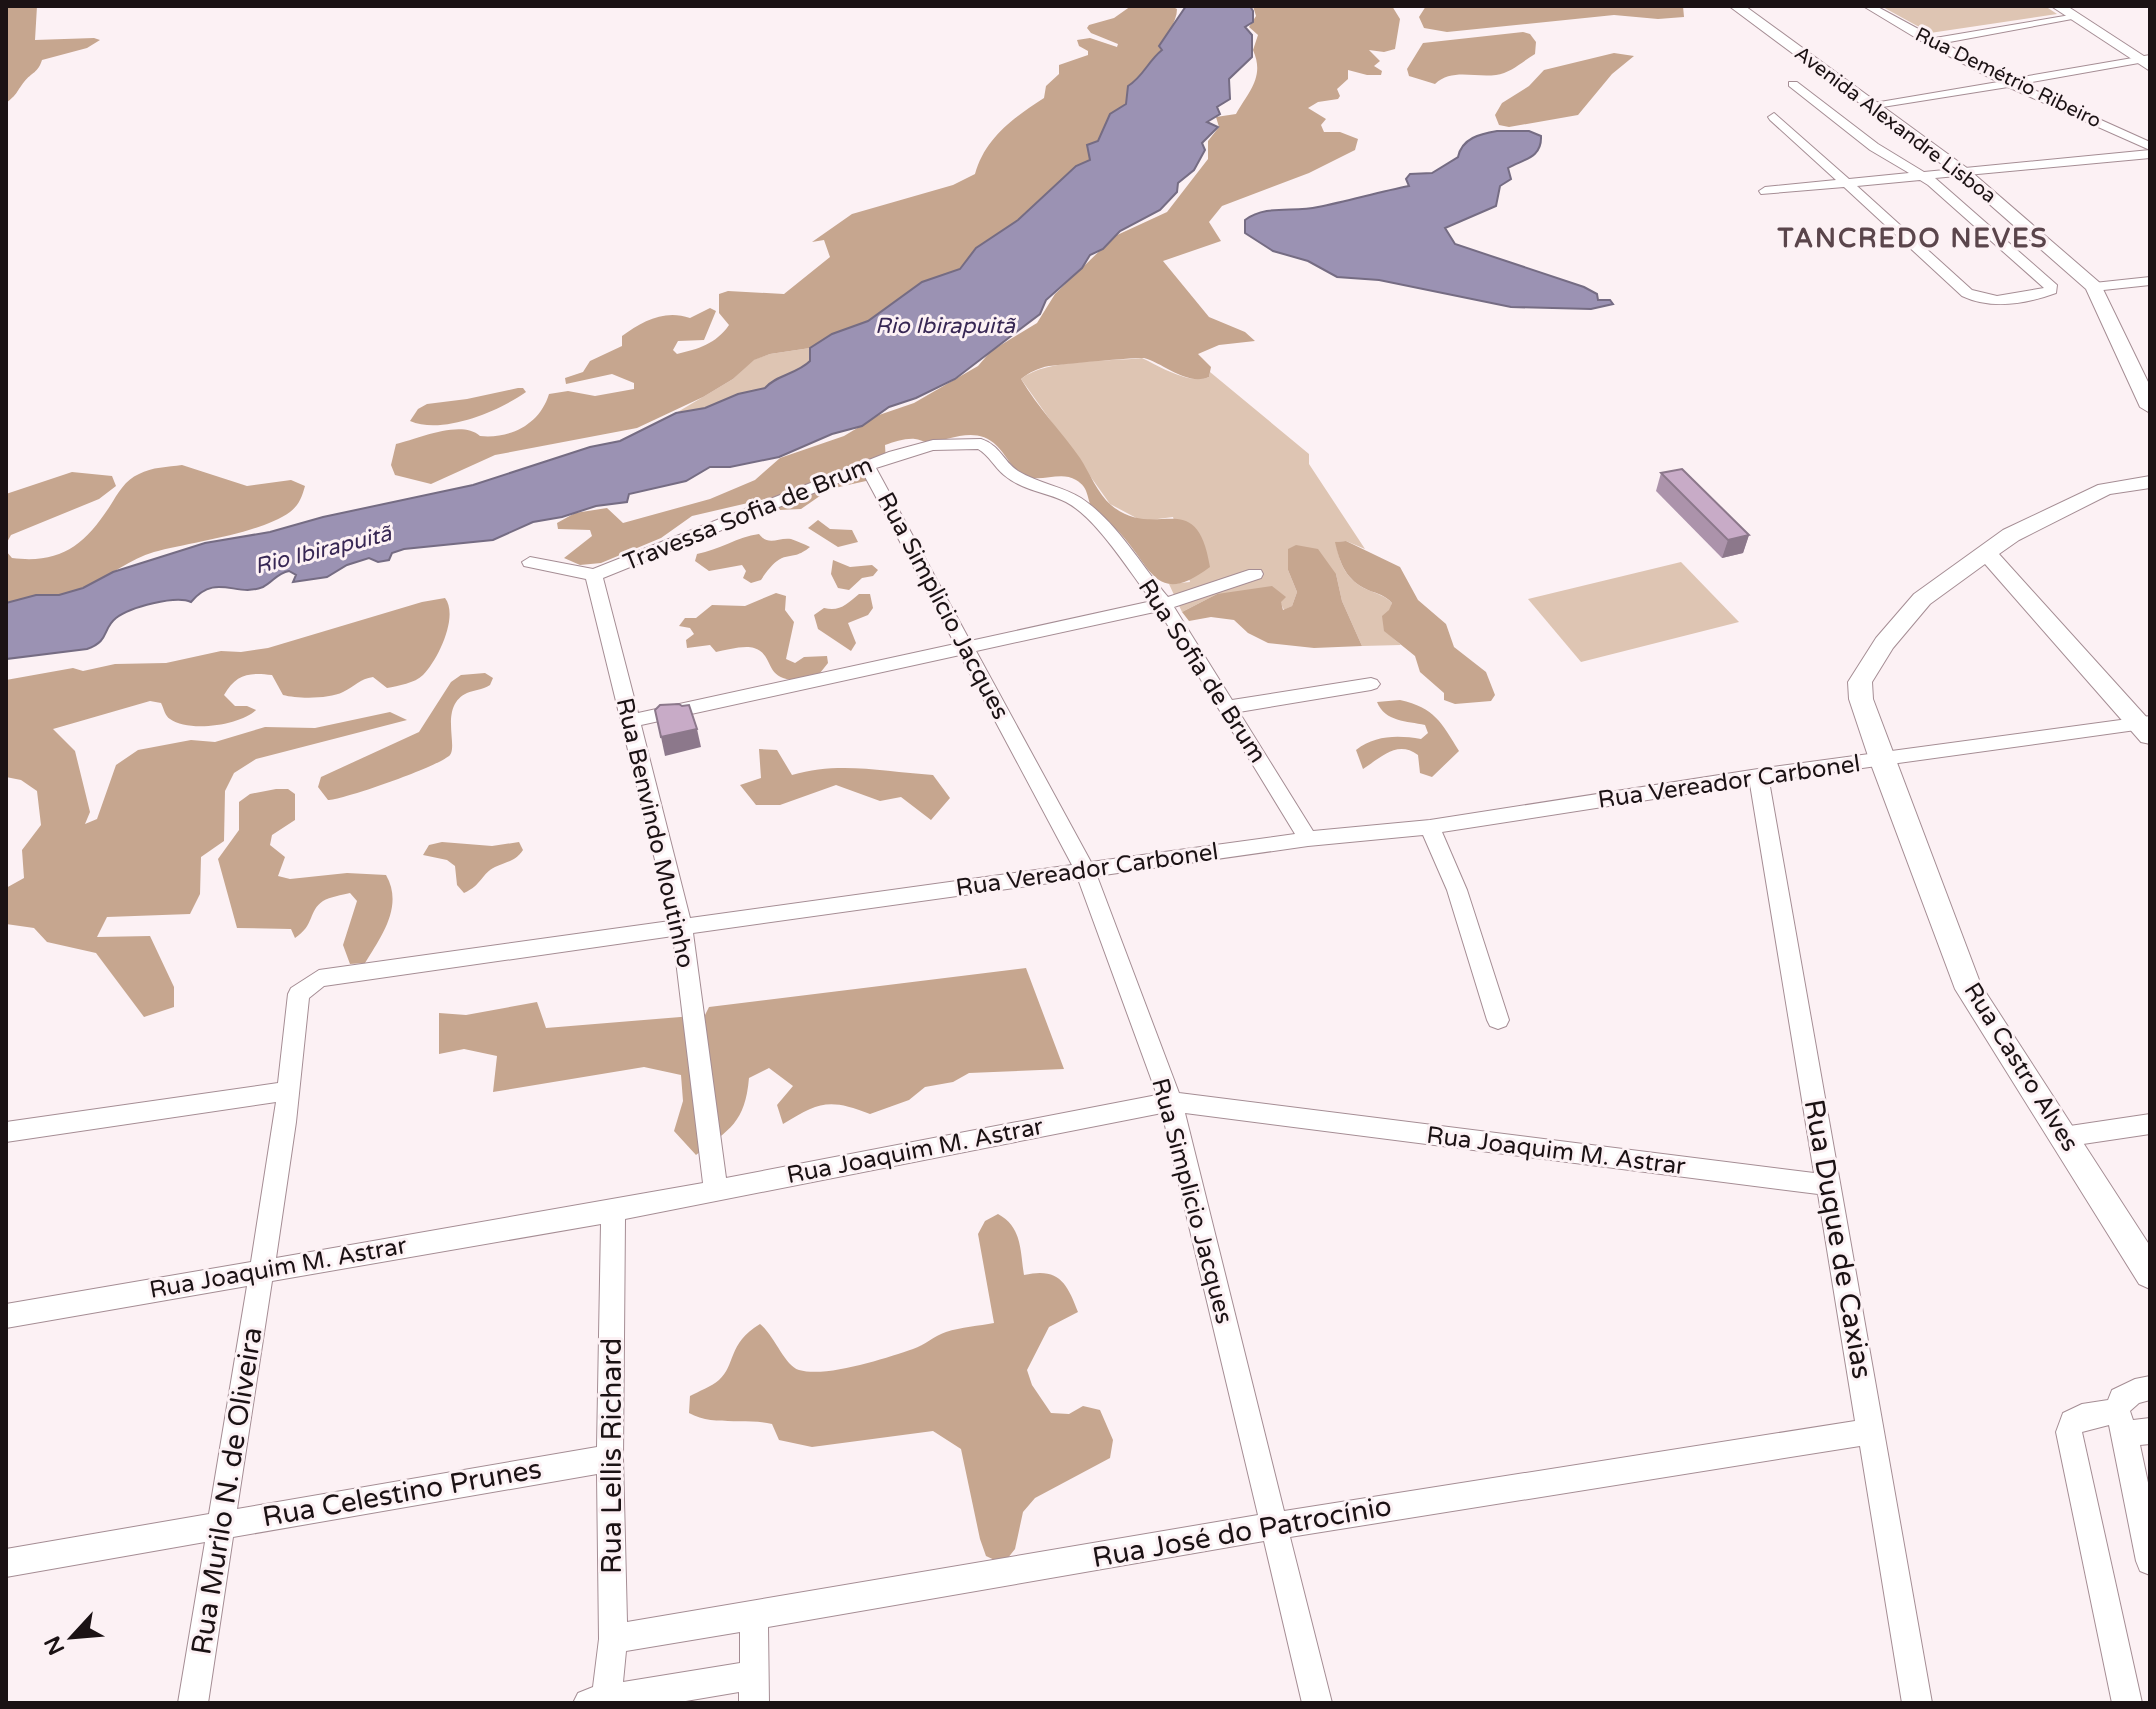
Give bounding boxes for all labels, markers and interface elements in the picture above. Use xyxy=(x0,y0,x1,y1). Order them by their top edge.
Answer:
street label: Rua Demétrio Ribeiro xyxy=(1911,23,2105,133)
street label: Avenida Alexandre Lisboa xyxy=(1790,41,2000,209)
district label: TANCREDO NEVES xyxy=(1776,223,2049,254)
water label: Rio Ibirapuitã xyxy=(875,313,1017,339)
street label: Travessa Sofia de Brum xyxy=(619,451,877,577)
street label: Rua Simplicio Jacques xyxy=(871,488,1015,724)
water label: Rio Ibirapuitã xyxy=(252,520,396,580)
street label: Rua Sofia de Brum xyxy=(1132,574,1272,768)
street label: Rua Benvindo Moutinho xyxy=(610,695,700,971)
street label: Rua Vereador Carbonel xyxy=(1596,749,1862,815)
street label: Rua Vereador Carbonel xyxy=(954,837,1220,903)
street label: Rua Castro Alves xyxy=(1957,977,2085,1157)
street label: Rua Simplicio Jacques xyxy=(1145,1075,1239,1327)
street label: Rua Duque de Caxias xyxy=(1797,1097,1879,1381)
street label: Rua Joaquim M. Astrar xyxy=(784,1112,1047,1190)
street label: Rua Joaquim M. Astrar xyxy=(1425,1121,1688,1181)
street label: Rua Joaquim M. Astrar xyxy=(147,1231,410,1305)
street label: Rua Murilo N. de Oliveira xyxy=(184,1325,270,1657)
street label: Rua Lellis Richard xyxy=(595,1338,629,1574)
street label: Rua Celestino Prunes xyxy=(260,1452,544,1534)
street label: Rua José do Patrocínio xyxy=(1090,1489,1394,1575)
north arrow xyxy=(32,1597,112,1677)
text: N xyxy=(39,1632,70,1659)

